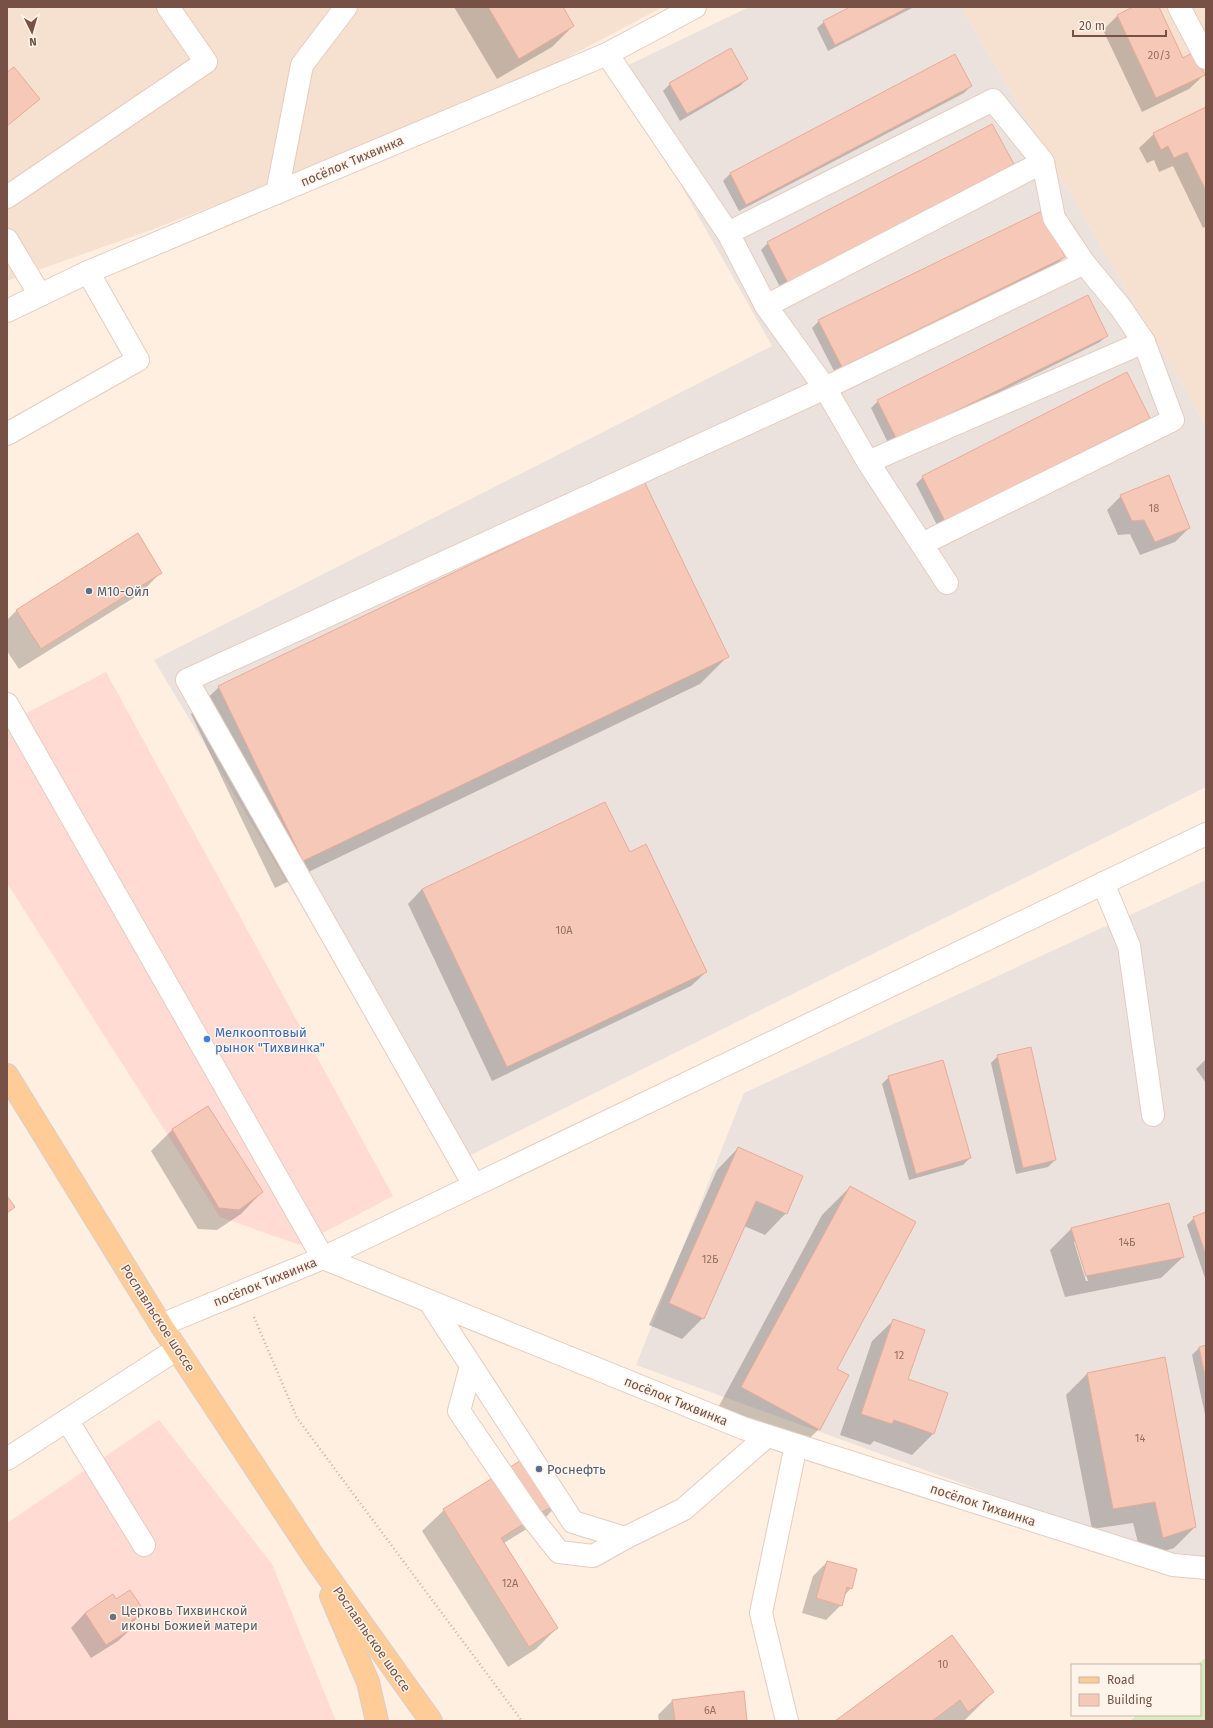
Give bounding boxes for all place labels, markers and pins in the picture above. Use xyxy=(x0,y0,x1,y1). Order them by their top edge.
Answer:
place label: М10-Ойл xyxy=(97,584,149,599)
marker: М10-Ойл xyxy=(84,586,94,596)
place label: Мелкооптовый рынок "Тихвинка" xyxy=(215,1025,325,1055)
marker: Мелкооптовый рынок "Тихвинка" xyxy=(202,1034,212,1044)
place label: Роснефть xyxy=(547,1462,606,1477)
marker: Роснефть xyxy=(534,1464,544,1474)
place label: Церковь Тихвинской иконы Божией матери xyxy=(121,1603,258,1633)
marker: Церковь Тихвинской иконы Божией матери xyxy=(108,1612,118,1622)

